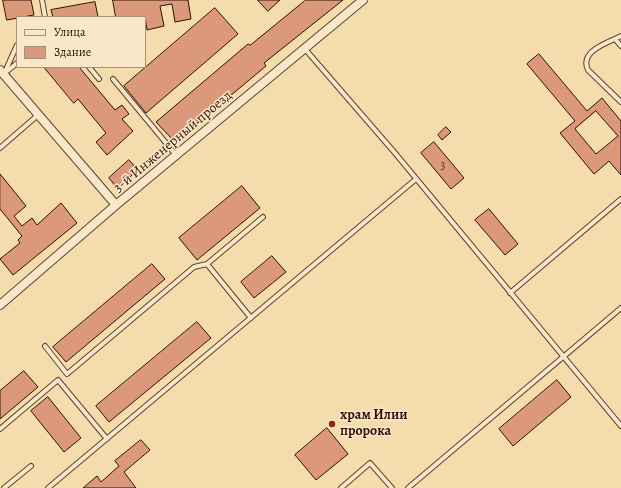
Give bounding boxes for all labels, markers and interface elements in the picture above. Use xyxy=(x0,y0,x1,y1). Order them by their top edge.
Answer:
legend xyxy=(16,16,146,68)
text: Улица xyxy=(54,24,85,40)
text: Здание xyxy=(54,44,91,60)
street label: 3-й Инженерный проезд xyxy=(110,88,236,196)
house number: 3 xyxy=(441,159,445,173)
place label: храм Илии пророка xyxy=(340,408,408,440)
marker: храм Илии пророка xyxy=(327,419,337,429)

